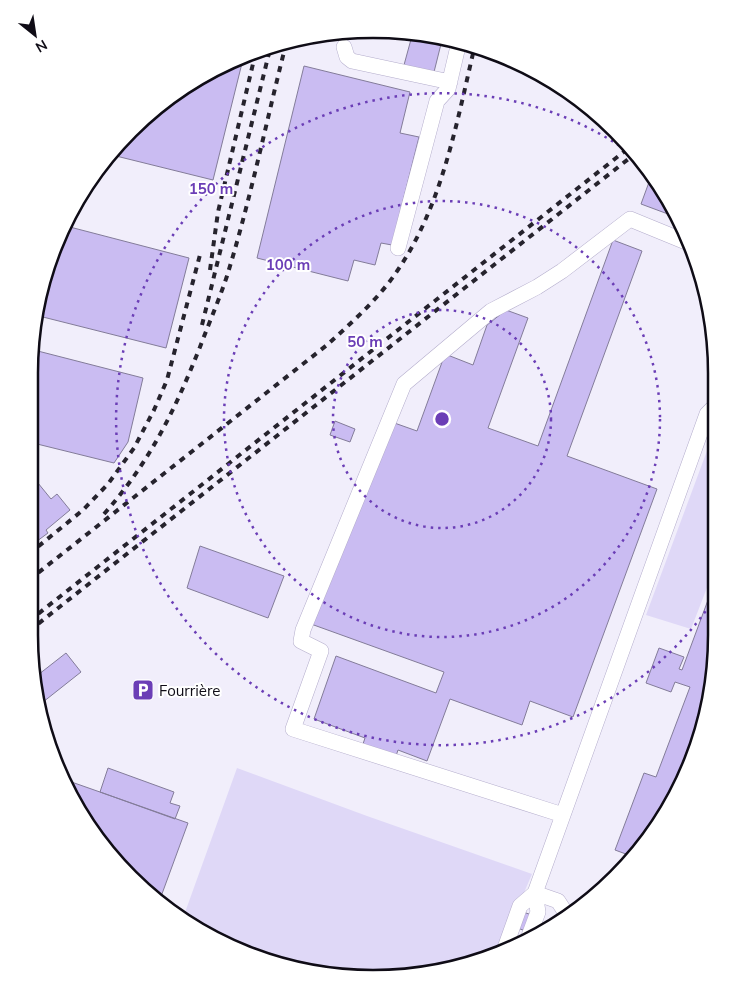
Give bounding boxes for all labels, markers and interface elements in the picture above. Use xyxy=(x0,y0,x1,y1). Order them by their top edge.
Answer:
north arrow xyxy=(10,10,60,60)
text: N xyxy=(32,36,51,57)
text: 150 m xyxy=(189,179,233,198)
text: 100 m xyxy=(266,255,310,274)
text: 50 m xyxy=(347,332,383,351)
centre of rings xyxy=(433,410,451,428)
parking icon: Fourrière xyxy=(131,678,155,702)
place label: Fourrière xyxy=(159,681,221,700)

